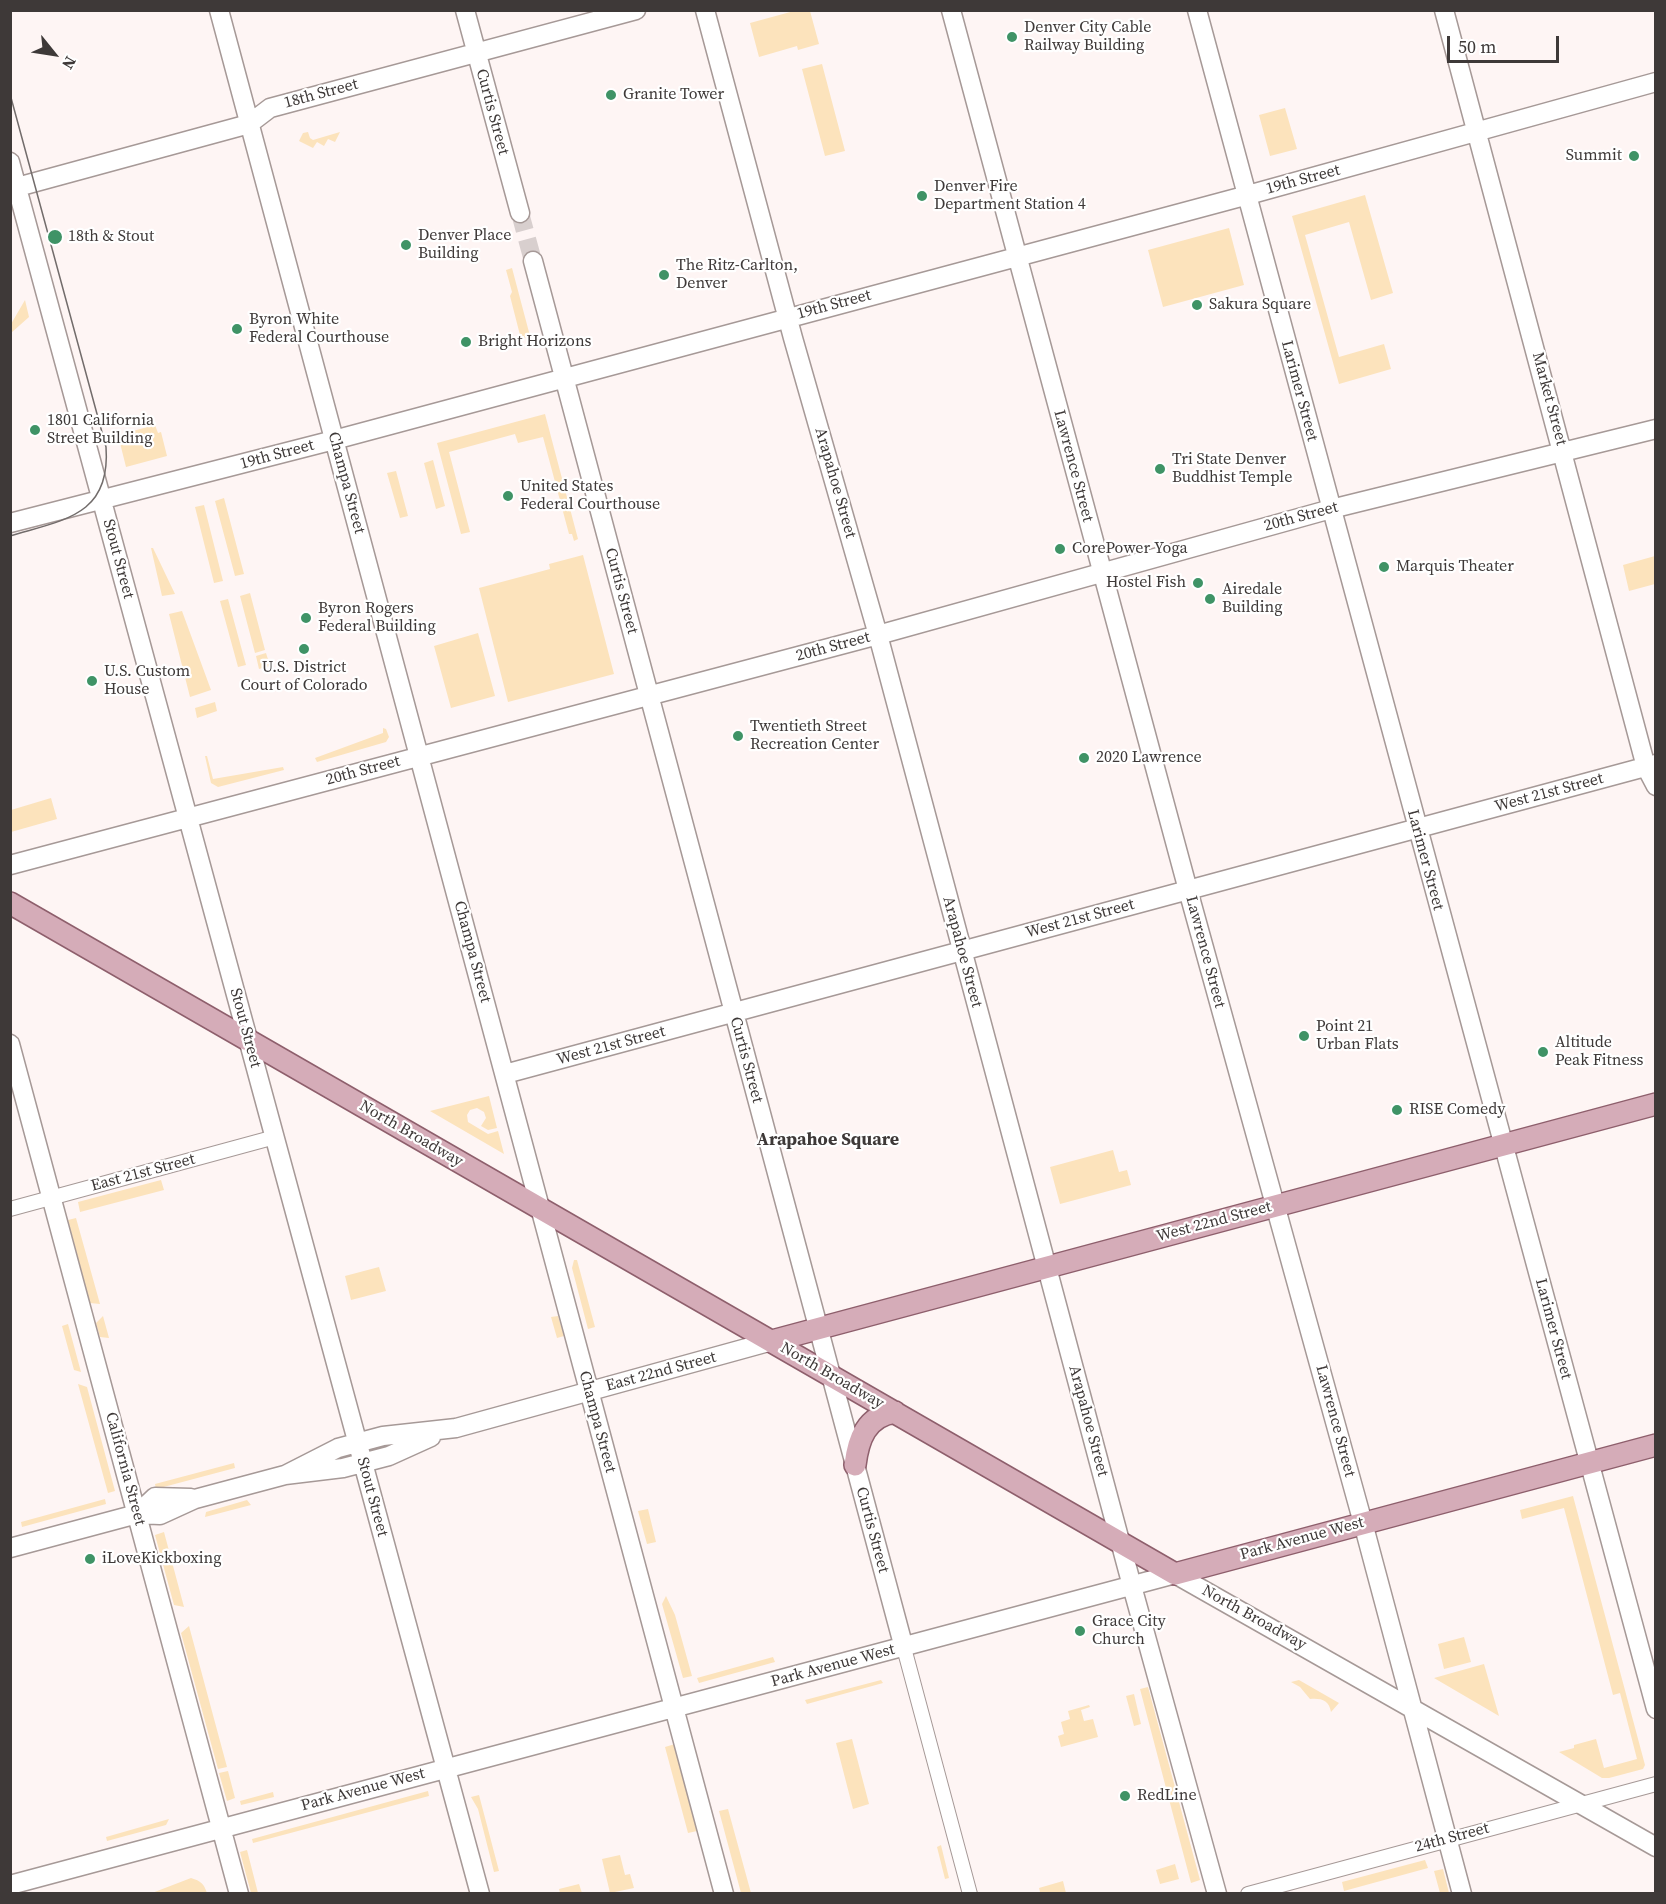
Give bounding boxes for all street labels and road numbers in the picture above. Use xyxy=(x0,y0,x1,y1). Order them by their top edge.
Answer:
street label: Curtis Street xyxy=(471,67,513,157)
street label: 18th Street xyxy=(282,75,360,113)
street label: 19th Street xyxy=(1264,161,1342,199)
street label: 19th Street xyxy=(795,286,873,324)
street label: Larimer Street xyxy=(1276,338,1322,444)
street label: Market Street xyxy=(1527,350,1571,448)
street label: Lawrence Street xyxy=(1049,408,1097,524)
street label: Arapahoe Street xyxy=(810,425,860,541)
street label: Champa Street xyxy=(323,430,369,536)
street label: 19th Street xyxy=(238,436,316,474)
street label: 20th Street xyxy=(1262,498,1340,536)
street label: Stout Street xyxy=(98,517,138,601)
street label: Curtis Street xyxy=(600,546,642,636)
street label: 20th Street xyxy=(794,628,872,666)
street label: 20th Street xyxy=(324,752,402,790)
street label: West 21st Street xyxy=(1493,769,1605,817)
street label: Larimer Street xyxy=(1402,807,1448,913)
street label: Arapahoe Street xyxy=(938,894,986,1010)
street label: Lawrence Street xyxy=(1181,894,1229,1010)
street label: West 21st Street xyxy=(1024,895,1136,943)
street label: Champa Street xyxy=(449,899,495,1005)
street label: Stout Street xyxy=(225,986,265,1070)
street label: Curtis Street xyxy=(725,1015,767,1105)
street label: West 21st Street xyxy=(555,1022,667,1070)
street label: North Broadway xyxy=(356,1097,466,1171)
street label: East 21st Street xyxy=(89,1150,197,1196)
street label: West 22nd Street xyxy=(1154,1197,1274,1247)
street label: Larimer Street xyxy=(1530,1276,1576,1382)
street label: North Broadway xyxy=(777,1339,887,1413)
street label: East 22nd Street xyxy=(604,1348,718,1396)
street label: Arapahoe Street xyxy=(1064,1363,1112,1479)
street label: Lawrence Street xyxy=(1311,1363,1359,1479)
street label: Champa Street xyxy=(574,1369,620,1475)
street label: California Street xyxy=(101,1410,149,1528)
street label: Stout Street xyxy=(352,1455,392,1539)
street label: Curtis Street xyxy=(851,1485,893,1575)
street label: Park Avenue West xyxy=(1238,1513,1366,1565)
street label: North Broadway xyxy=(1198,1581,1310,1655)
street label: Park Avenue West xyxy=(769,1640,897,1692)
street label: Park Avenue West xyxy=(299,1764,427,1816)
street label: 24th Street xyxy=(1413,1819,1491,1857)

